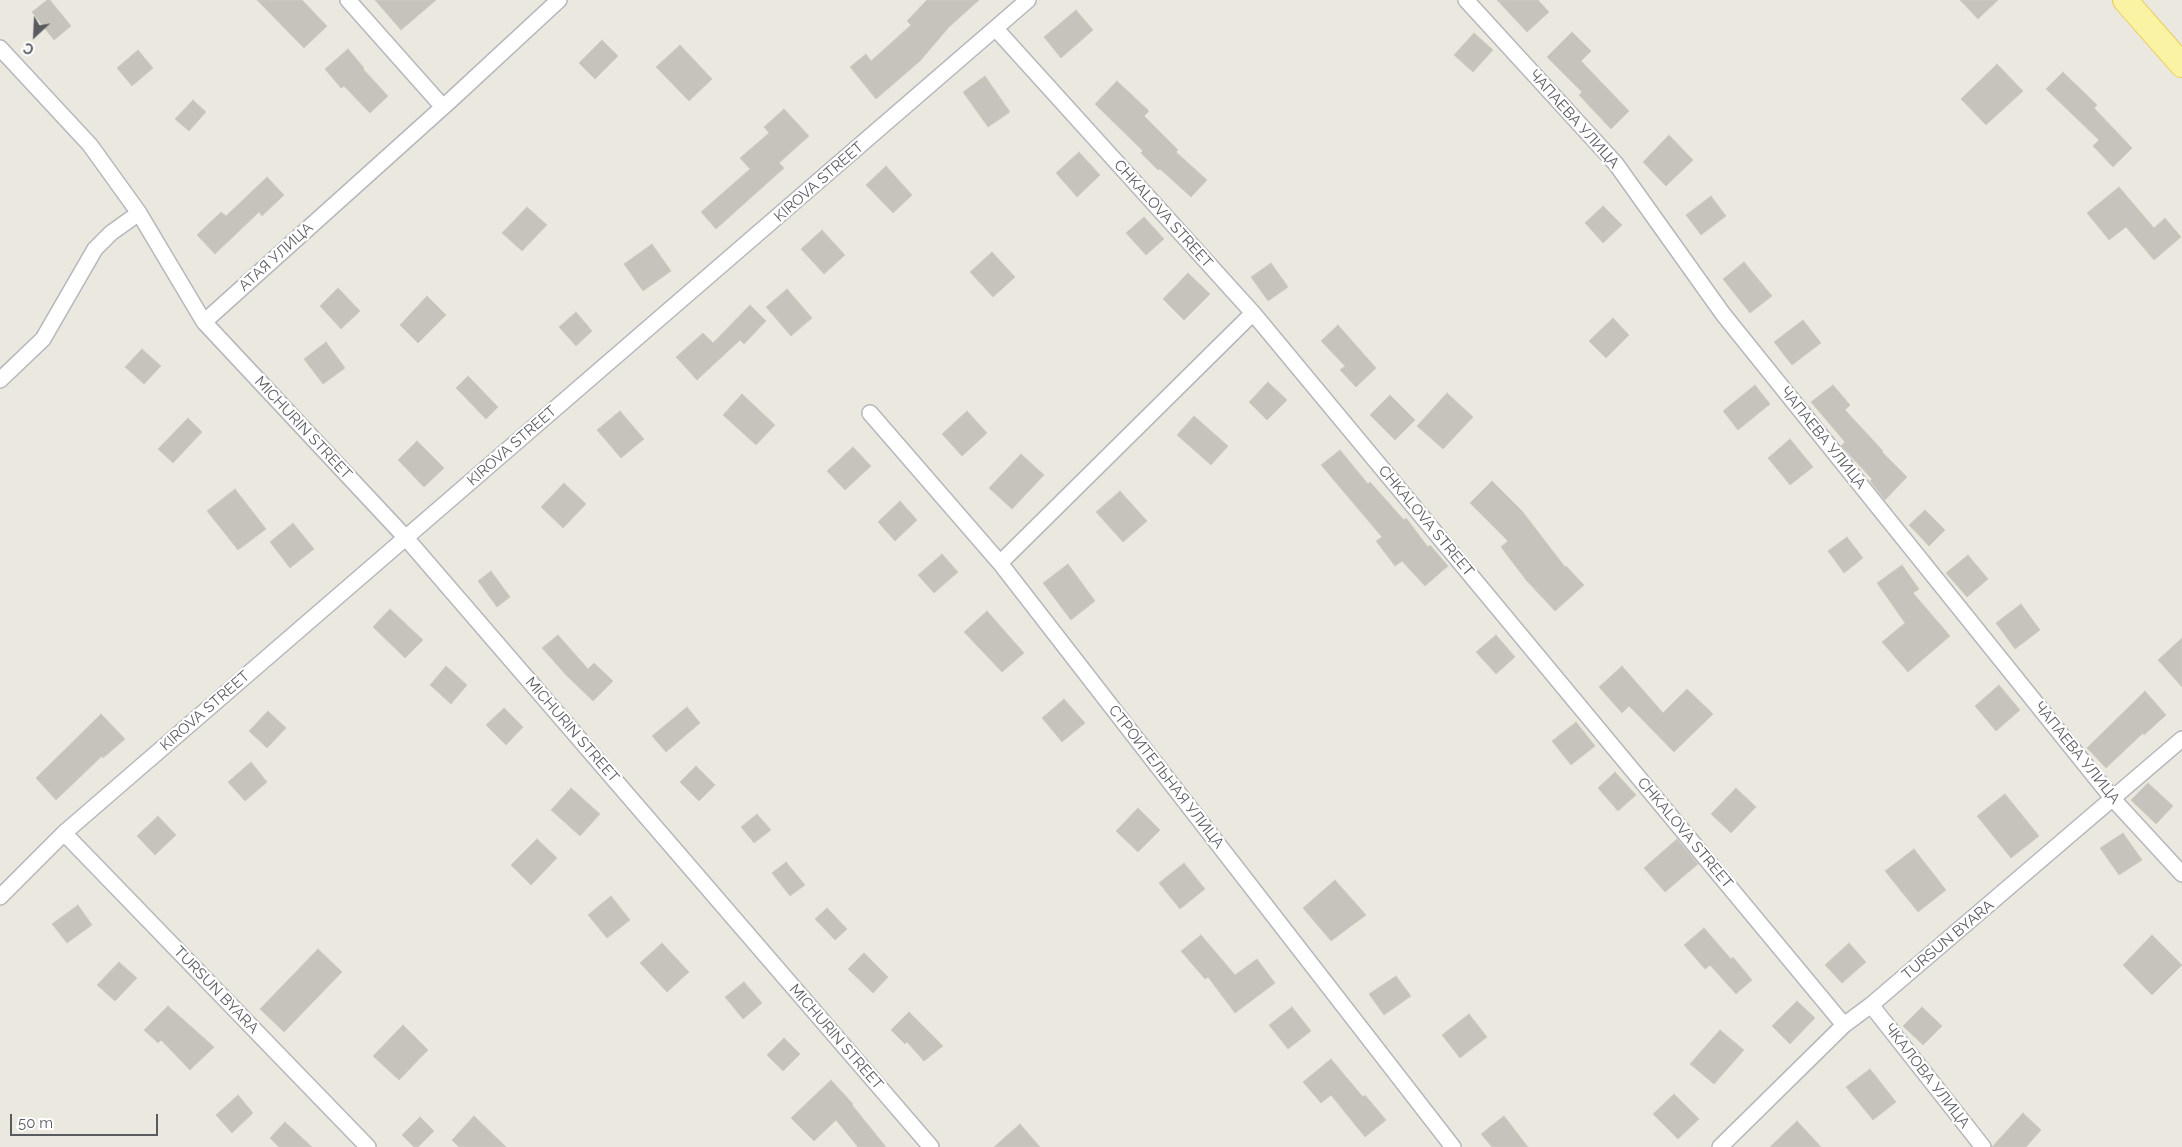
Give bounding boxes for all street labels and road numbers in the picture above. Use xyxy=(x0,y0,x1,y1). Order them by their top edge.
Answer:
street label: ЧАПАЕВА УЛИЦА xyxy=(1525,66,1623,172)
street label: KIROVA STREET xyxy=(771,138,867,226)
street label: CHKALOVA STREET xyxy=(1110,156,1216,272)
street label: АТАЯ УЛИЦА xyxy=(235,219,317,295)
street label: MICHURIN STREET xyxy=(251,373,355,483)
street label: ЧАПАЕВА УЛИЦА xyxy=(1776,383,1870,493)
street label: KIROVA STREET xyxy=(464,402,560,490)
street label: CHKALOVA STREET xyxy=(1374,462,1478,580)
street label: KIROVA STREET xyxy=(157,667,253,755)
street label: MICHURIN STREET xyxy=(521,674,623,786)
street label: ЧАПАЕВА УЛИЦА xyxy=(2030,698,2124,808)
street label: СТРОИТЕЛЬНАЯ УЛИЦА xyxy=(1104,702,1228,852)
street label: CHKALOVA STREET xyxy=(1633,774,1737,892)
street label: TURSUN BYARA xyxy=(1898,896,1998,984)
street label: TURSUN BYARA xyxy=(170,943,262,1037)
street label: MICHURIN STREET xyxy=(785,981,887,1093)
street label: ЧКАЛОВА УЛИЦА xyxy=(1881,1020,1973,1132)

